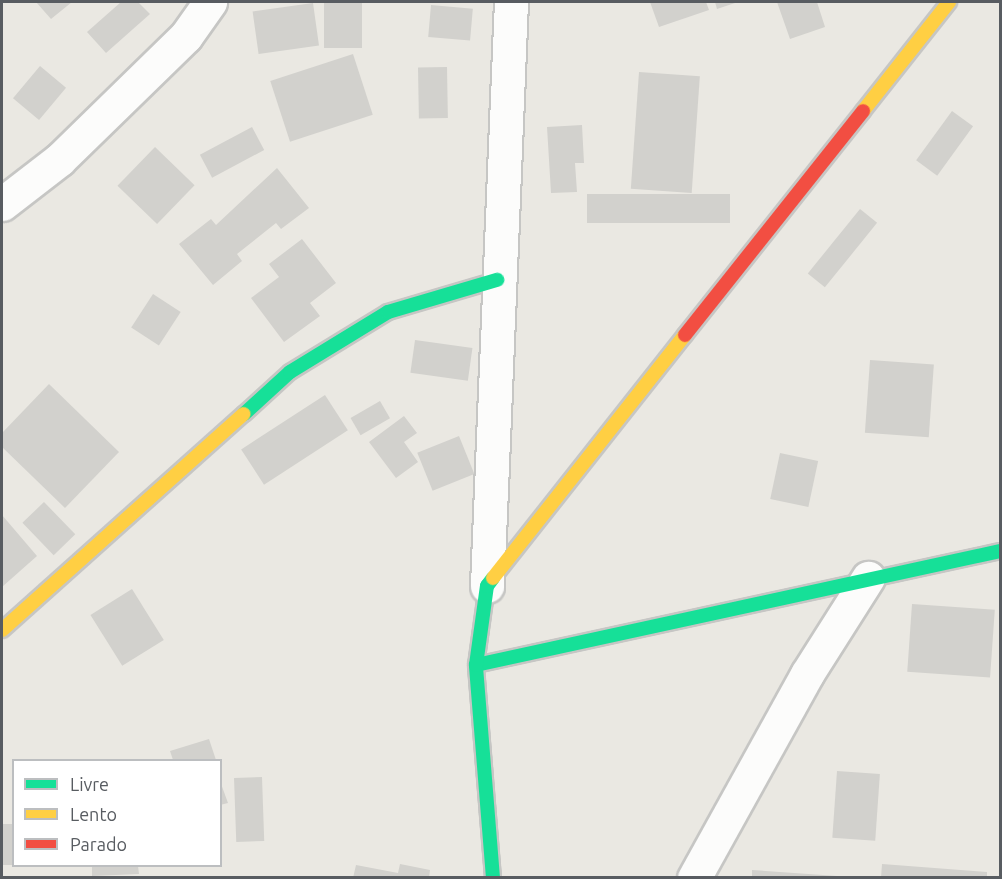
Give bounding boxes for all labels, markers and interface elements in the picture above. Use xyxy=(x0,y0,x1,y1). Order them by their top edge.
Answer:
legend xyxy=(12,759,222,867)
text: Livre xyxy=(70,774,109,794)
text: Lento xyxy=(70,804,117,824)
text: Parado xyxy=(70,834,127,854)

